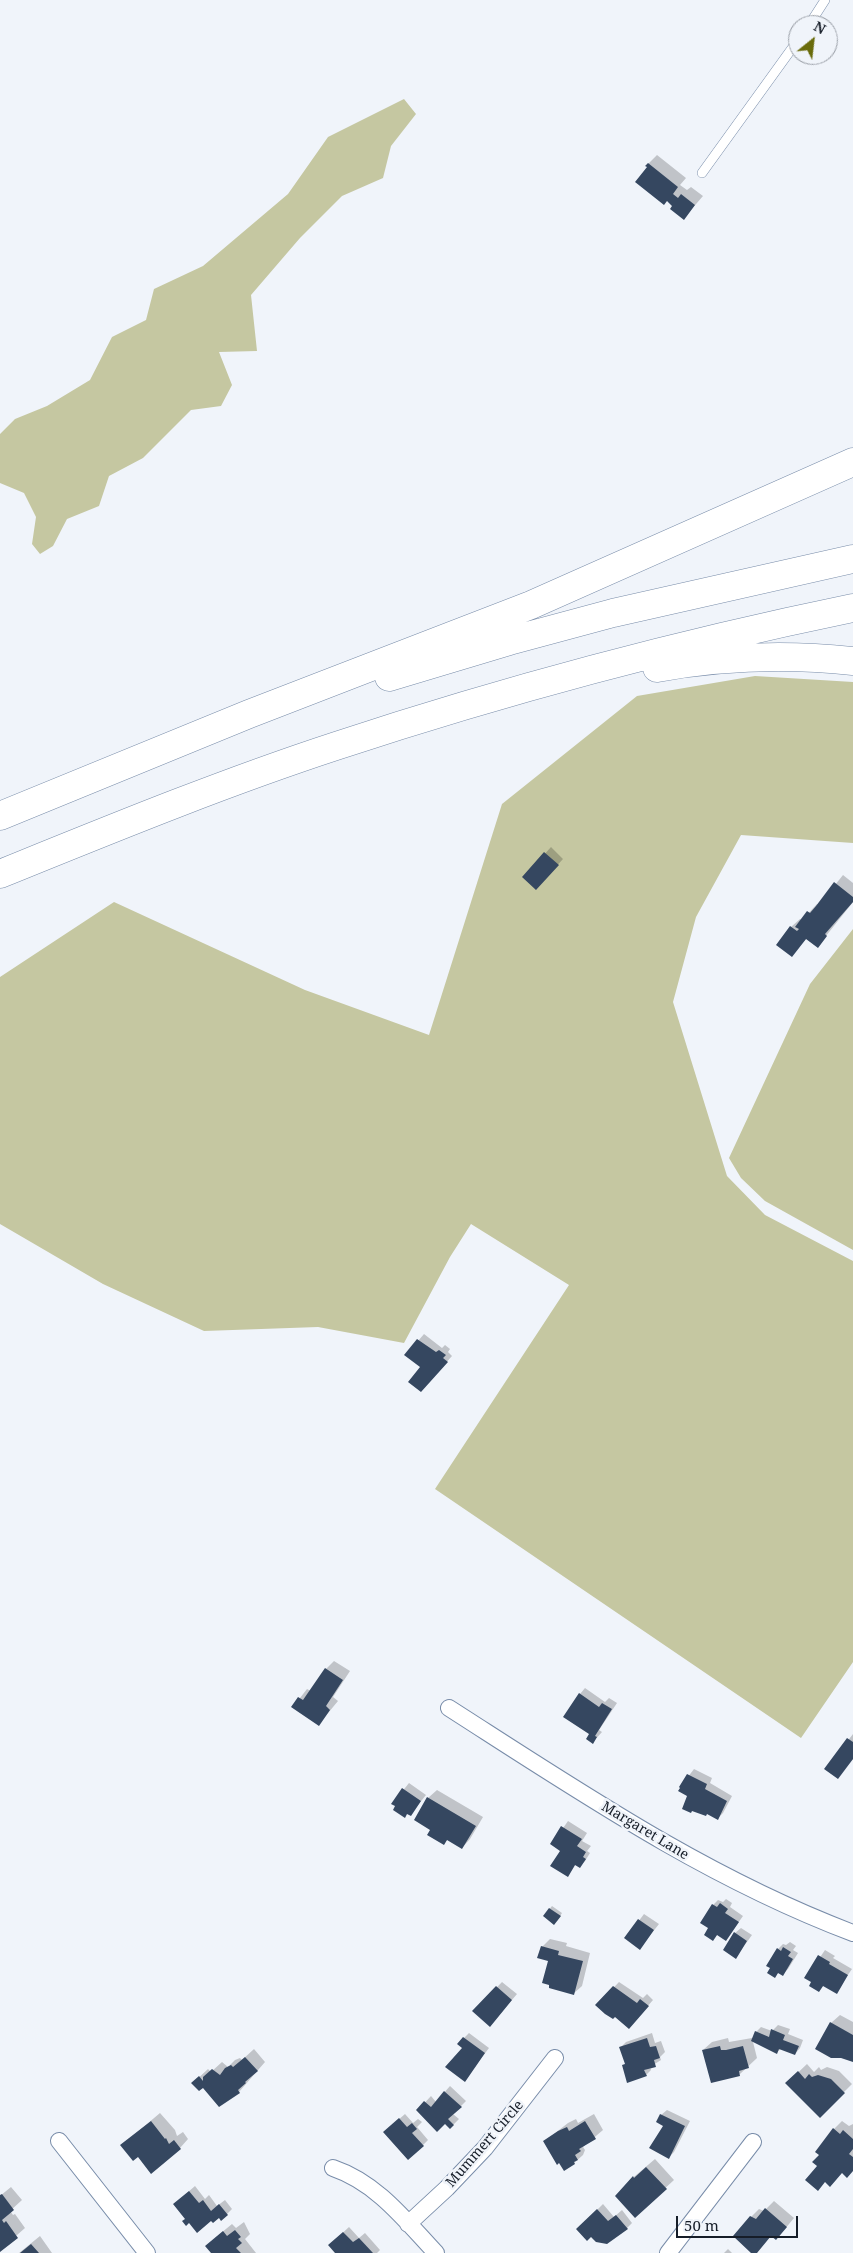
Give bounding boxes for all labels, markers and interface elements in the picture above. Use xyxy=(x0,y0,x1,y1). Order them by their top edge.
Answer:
north arrow xyxy=(788,15,838,65)
text: N xyxy=(811,16,829,38)
street label: Margaret Lane xyxy=(598,1798,692,1864)
street label: Mummert Circle xyxy=(443,2097,527,2191)
scale bar xyxy=(678,2206,800,2238)
text: 50 m xyxy=(684,2215,719,2235)

